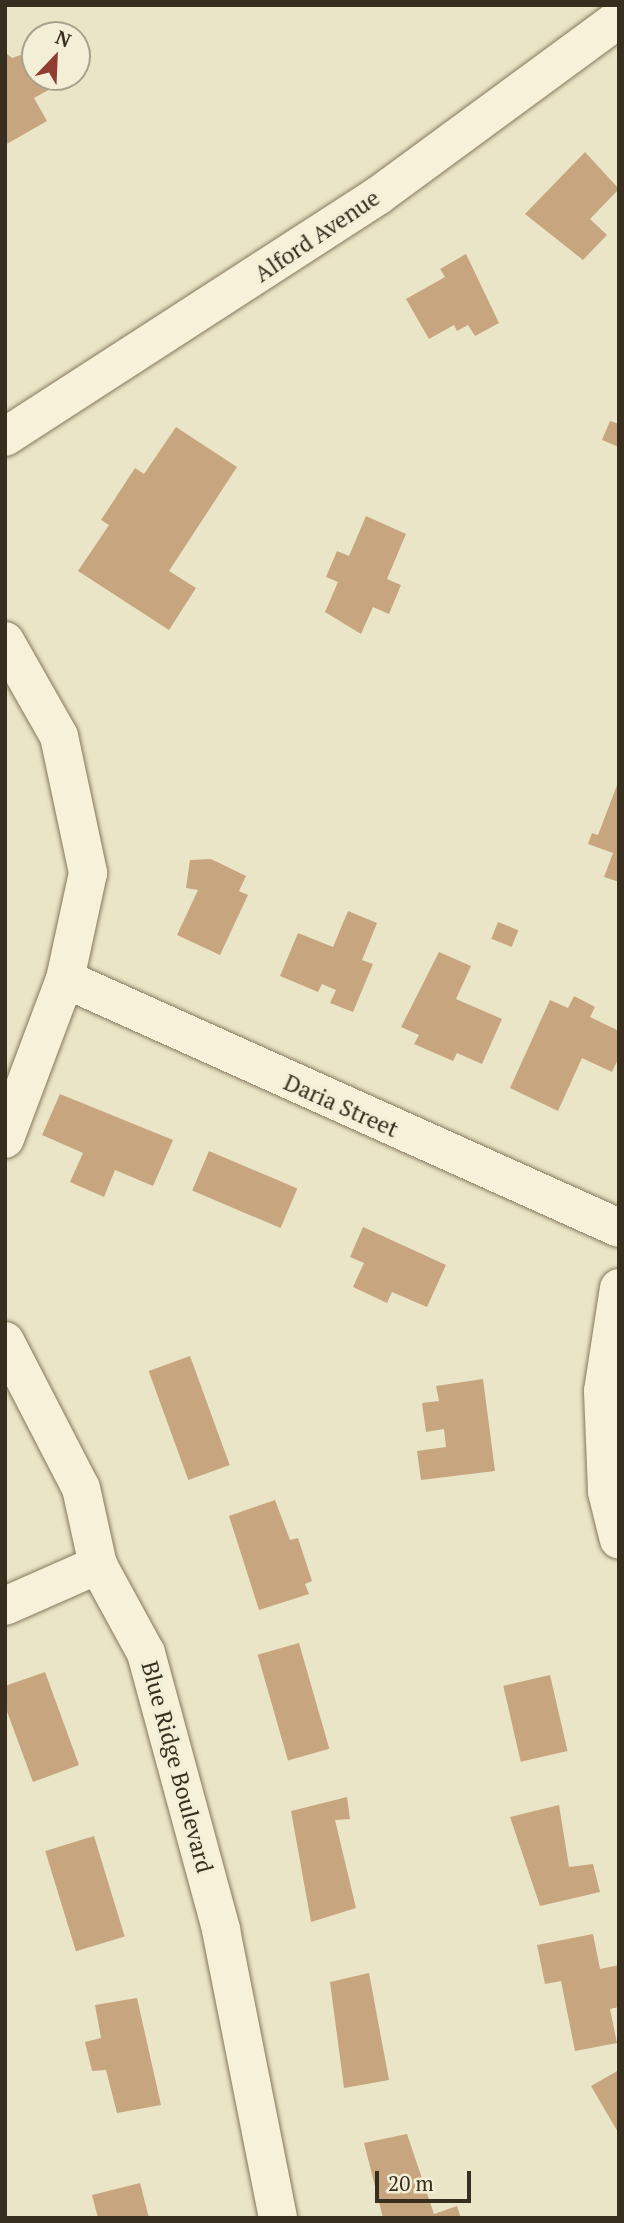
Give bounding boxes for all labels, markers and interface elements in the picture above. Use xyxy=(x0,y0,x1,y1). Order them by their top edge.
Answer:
north arrow xyxy=(21,21,91,91)
text: N xyxy=(52,24,75,52)
street label: Alford Avenue xyxy=(249,184,385,288)
street label: Daria Street xyxy=(280,1069,402,1143)
street label: Blue Ridge Boulevard xyxy=(135,1658,219,1876)
scale bar xyxy=(379,2156,475,2200)
text: 20 m xyxy=(388,2169,434,2197)

